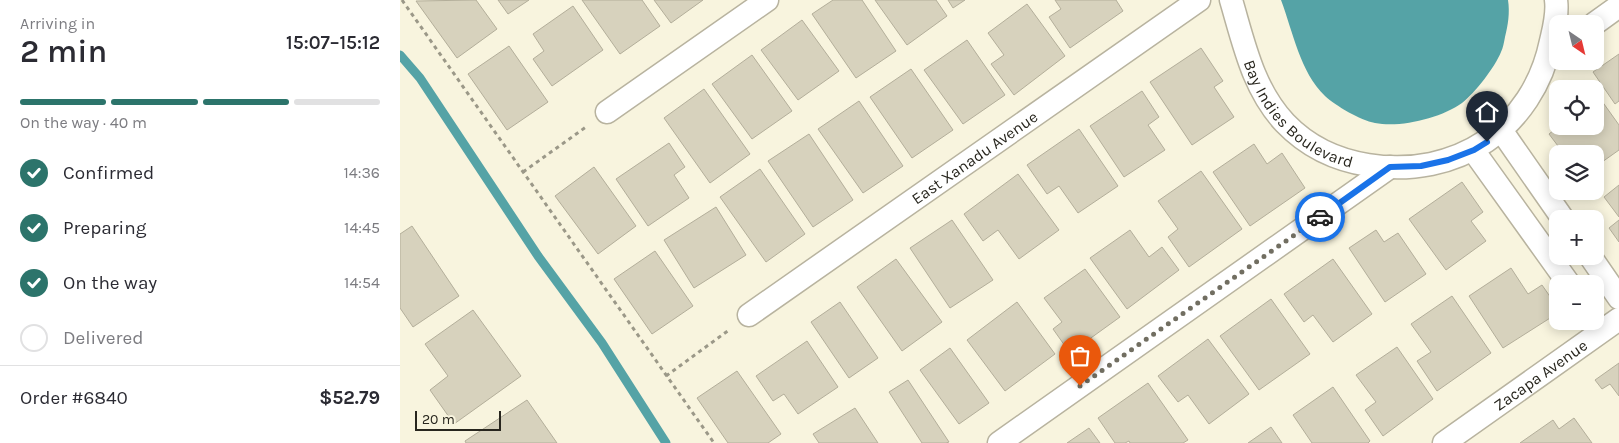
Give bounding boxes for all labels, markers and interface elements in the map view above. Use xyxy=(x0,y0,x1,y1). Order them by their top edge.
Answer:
text: Arriving in xyxy=(20,14,95,33)
north arrow xyxy=(1549,15,1604,70)
map controls xyxy=(1549,15,1604,330)
text: 15:07–15:12 xyxy=(286,32,380,54)
text: 2 min xyxy=(20,33,107,70)
street label: Bay Indies Boulevard xyxy=(1240,57,1355,171)
button: locate xyxy=(1549,80,1604,135)
pin xyxy=(1466,91,1508,142)
icon: home xyxy=(1473,98,1501,126)
street label: East Xanadu Avenue xyxy=(908,107,1041,208)
text: On the way · 40 m xyxy=(20,113,147,132)
button: layers xyxy=(1549,145,1604,200)
icon: check xyxy=(20,159,48,187)
text: Confirmed xyxy=(63,162,154,184)
text: 14:36 xyxy=(343,163,380,182)
courier xyxy=(1295,192,1345,242)
icon: car xyxy=(1306,203,1334,231)
button: + xyxy=(1549,210,1604,265)
icon: check xyxy=(20,214,48,242)
text: Preparing xyxy=(63,217,146,239)
text: 14:45 xyxy=(344,218,380,237)
icon: check xyxy=(20,269,48,297)
text: On the way xyxy=(63,272,157,294)
text: 14:54 xyxy=(344,273,380,292)
button: − xyxy=(1549,275,1604,330)
text: Delivered xyxy=(63,327,143,349)
pin xyxy=(1059,335,1101,386)
street label: Zacapa Avenue xyxy=(1490,335,1591,414)
icon: bag xyxy=(1066,342,1094,370)
text: Order #6840 xyxy=(20,387,128,409)
text: $52.79 xyxy=(319,387,380,409)
scale bar xyxy=(415,408,501,431)
text: 20 m xyxy=(422,411,455,428)

